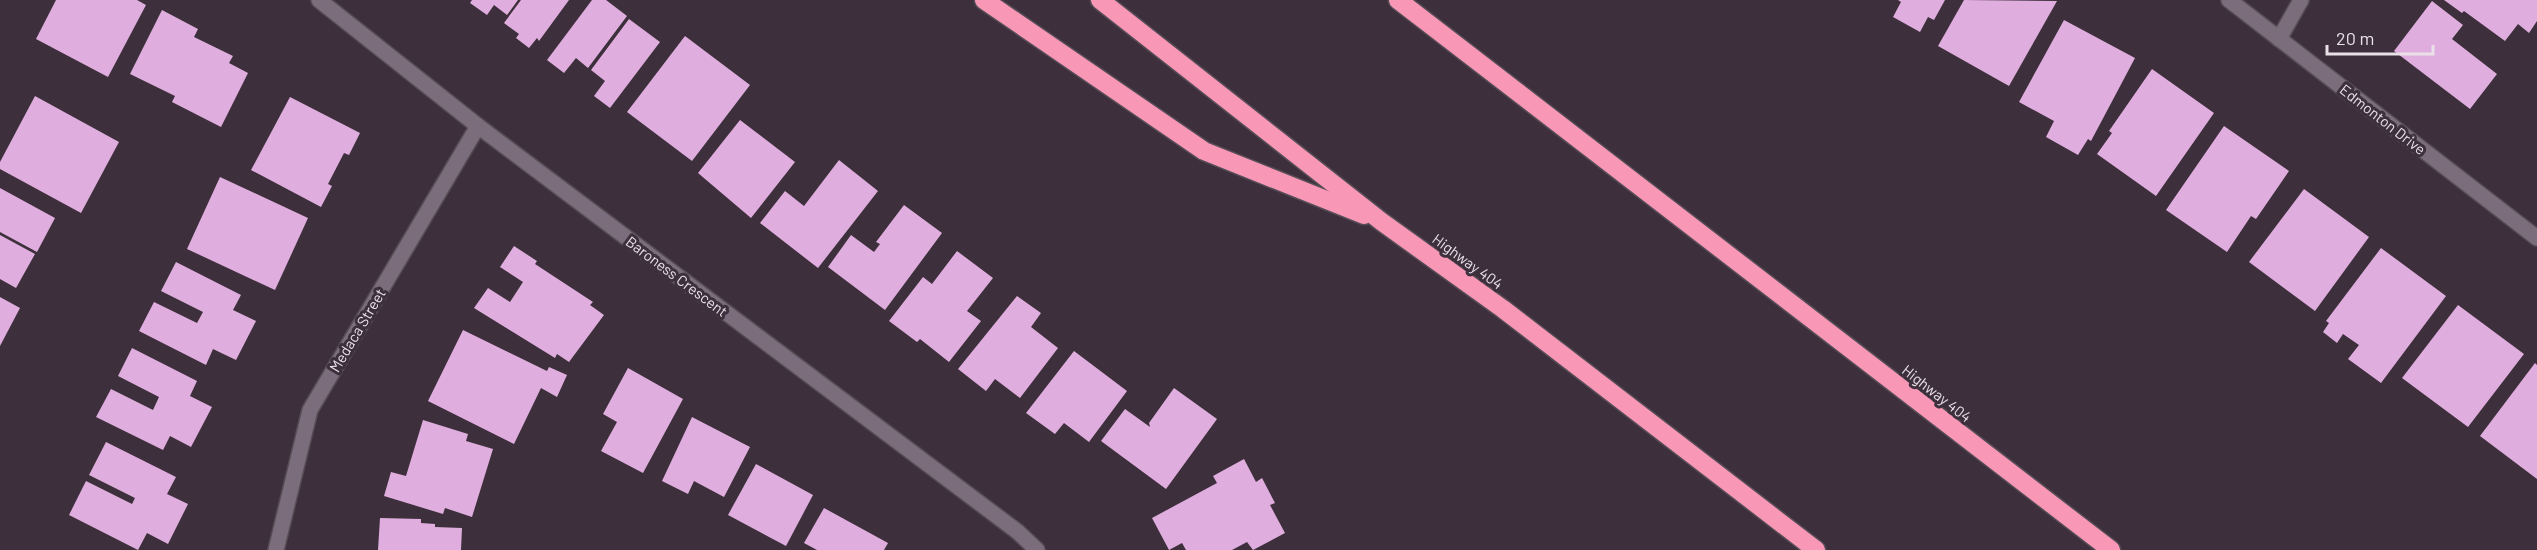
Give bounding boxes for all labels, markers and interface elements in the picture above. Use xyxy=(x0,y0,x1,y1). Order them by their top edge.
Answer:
scale bar xyxy=(2327,18,2434,56)
text: 20 m xyxy=(2336,27,2374,49)
street label: Edmonton Drive xyxy=(2337,80,2429,158)
street label: Highway 404 xyxy=(1429,229,1507,293)
street label: Baroness Crescent xyxy=(623,232,731,320)
street label: Medaca Street xyxy=(325,285,389,375)
street label: Highway 404 xyxy=(1899,360,1975,426)

